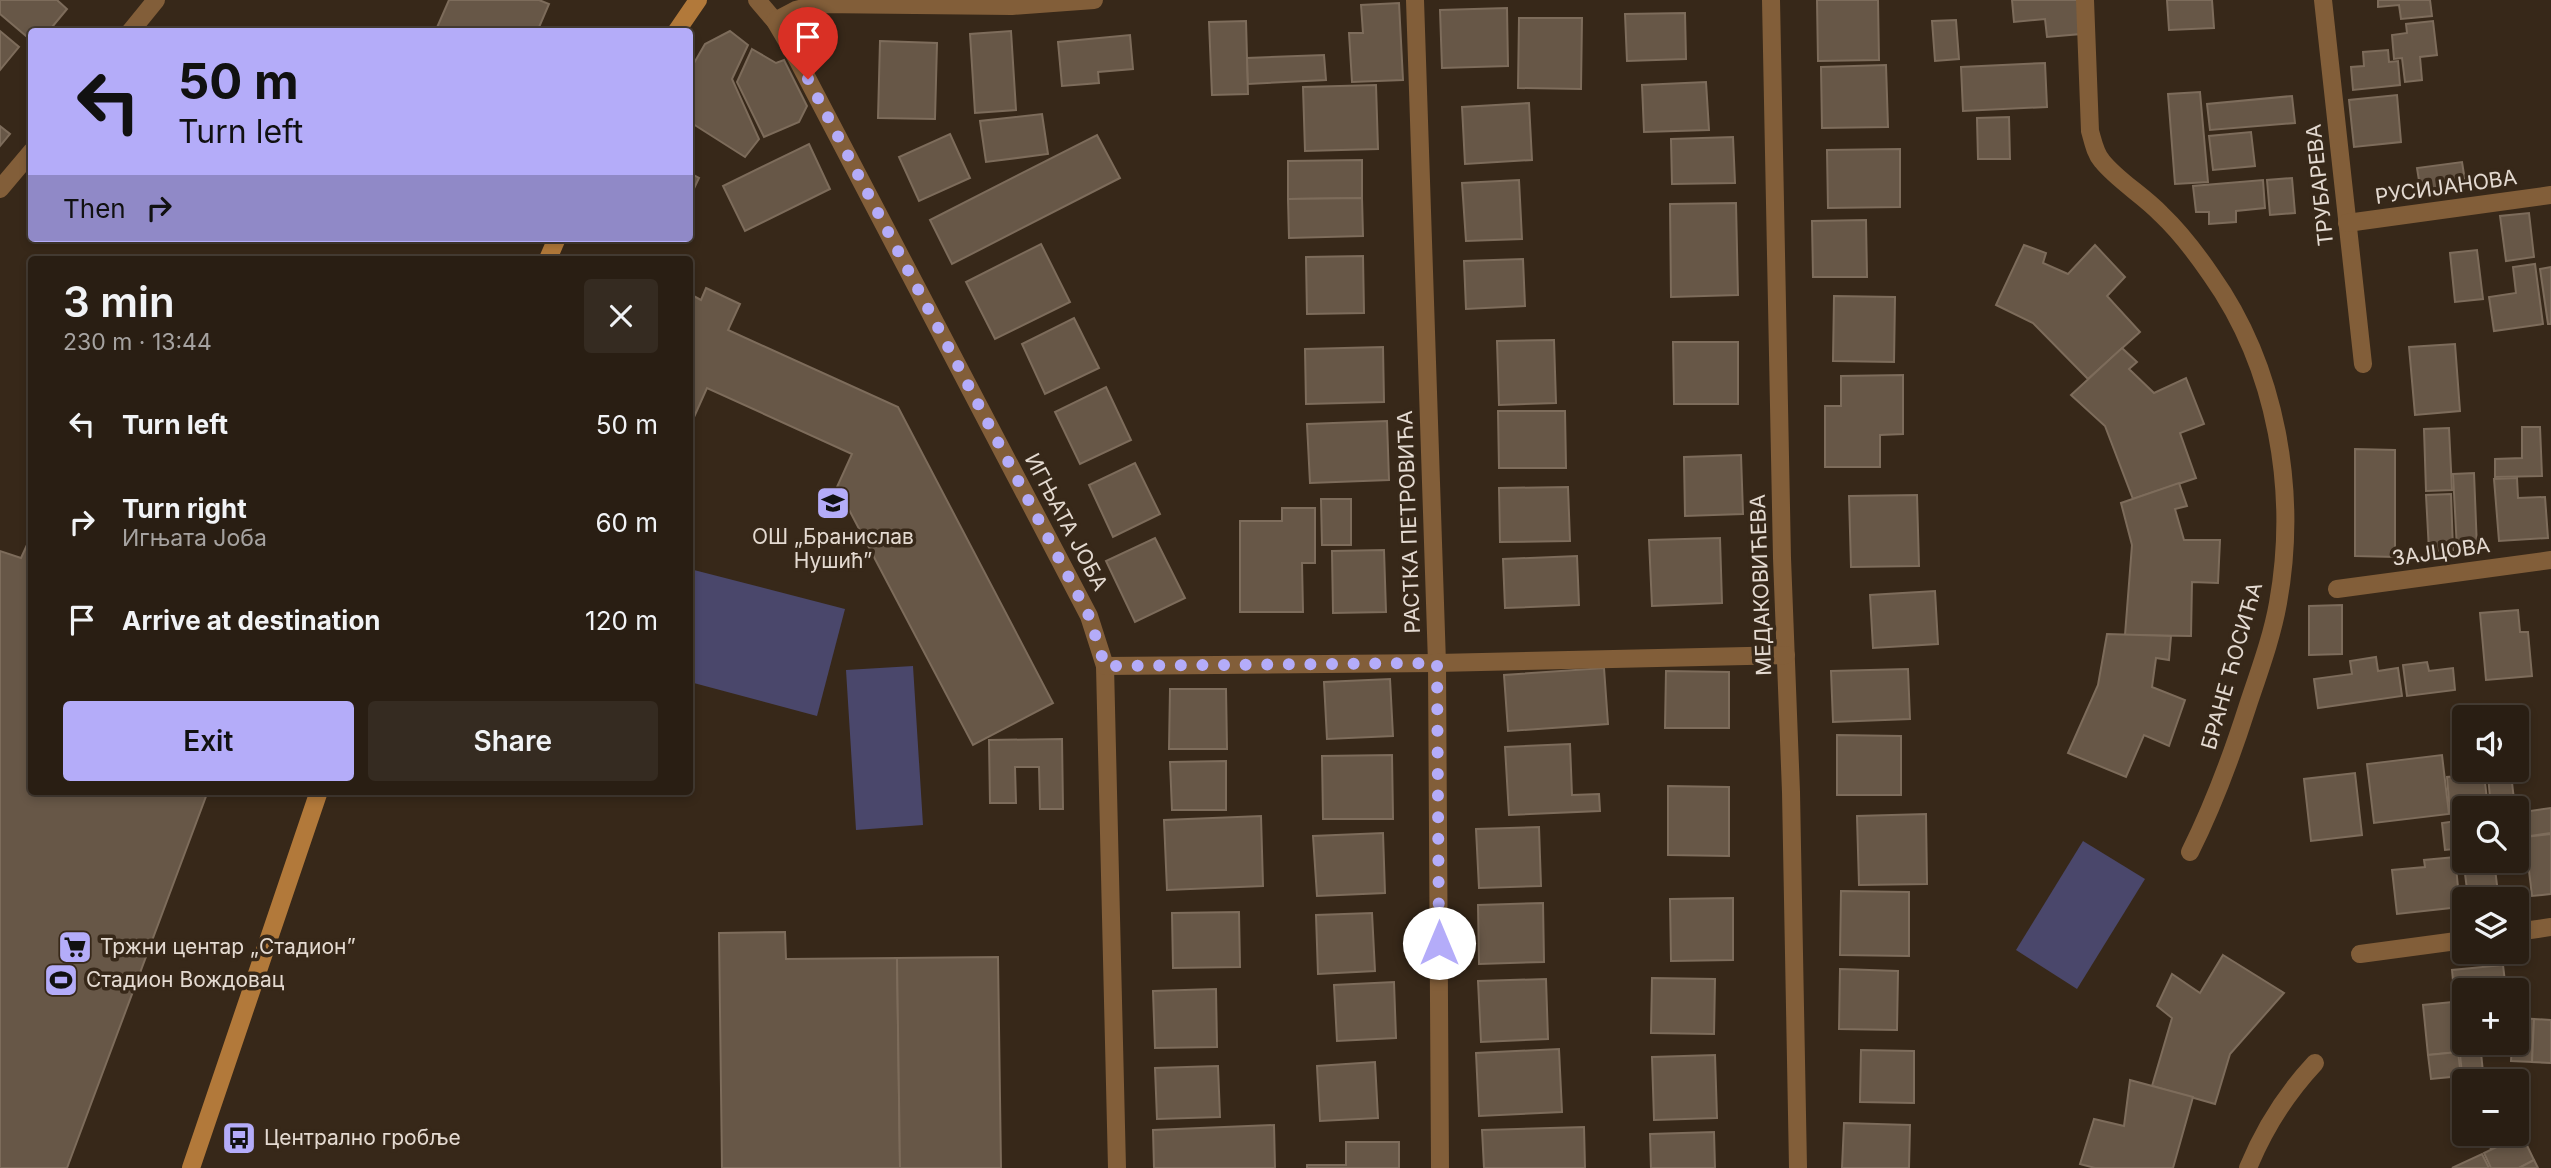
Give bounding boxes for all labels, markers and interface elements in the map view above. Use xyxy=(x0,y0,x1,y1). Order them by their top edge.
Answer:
pin xyxy=(778,7,838,79)
icon: arrive xyxy=(789,18,827,56)
text: 50 m xyxy=(178,52,299,111)
icon: left xyxy=(63,56,154,147)
text: Turn left xyxy=(178,112,303,151)
street label: ТРУБАРЕВА xyxy=(2301,123,2338,247)
street label: РУСИЈАНОВА xyxy=(2373,164,2518,209)
icon: right xyxy=(140,189,178,227)
text: Then xyxy=(63,193,126,224)
text: 3 min xyxy=(63,276,175,327)
button: close xyxy=(584,279,658,353)
text: 230 m · 13:44 xyxy=(63,328,212,356)
icon: left xyxy=(63,405,101,443)
text: Turn left xyxy=(122,409,228,440)
text: 50 m xyxy=(596,409,658,440)
street label: РАСТКА ПЕТРОВИЋА xyxy=(1392,410,1425,634)
street label: ИГЊАТА ЈОБА xyxy=(1020,449,1113,595)
school or university icon: ОШ „Бранислав Нушић” xyxy=(814,484,852,522)
text: Turn right xyxy=(122,493,247,524)
street label: МЕДАКОВИЋЕВА xyxy=(1745,494,1776,676)
icon: right xyxy=(63,503,101,541)
text: 60 m xyxy=(595,507,658,538)
text: Игњата Јоба xyxy=(122,524,267,552)
place label: ОШ „Бранислав Нушић” xyxy=(752,524,914,573)
street label: ЗАЈЦОВА xyxy=(2390,532,2492,571)
street label: БРАНЕ ЋОСИЋА xyxy=(2196,579,2267,752)
icon: arrive xyxy=(63,601,101,639)
text: Arrive at destination xyxy=(122,605,381,636)
text: 120 m xyxy=(585,605,658,636)
button: Exit xyxy=(63,701,354,781)
button: Share xyxy=(368,701,658,781)
map controls xyxy=(2452,705,2529,1146)
button: sound xyxy=(2452,705,2529,782)
button: search xyxy=(2452,796,2529,873)
button: layers xyxy=(2452,887,2529,964)
position arrow xyxy=(1402,906,1476,980)
supermarket icon: Тржни центар „Стадион” xyxy=(56,928,94,966)
place label: Тржни центар „Стадион” xyxy=(100,934,356,959)
sports icon: Стадион Вождовац xyxy=(42,961,80,999)
place label: Стадион Вождовац xyxy=(86,967,285,992)
button: + xyxy=(2452,978,2529,1055)
button: − xyxy=(2452,1069,2529,1146)
bus stop icon: Централно гробље xyxy=(220,1119,258,1157)
place label: Централно гробље xyxy=(264,1125,461,1150)

